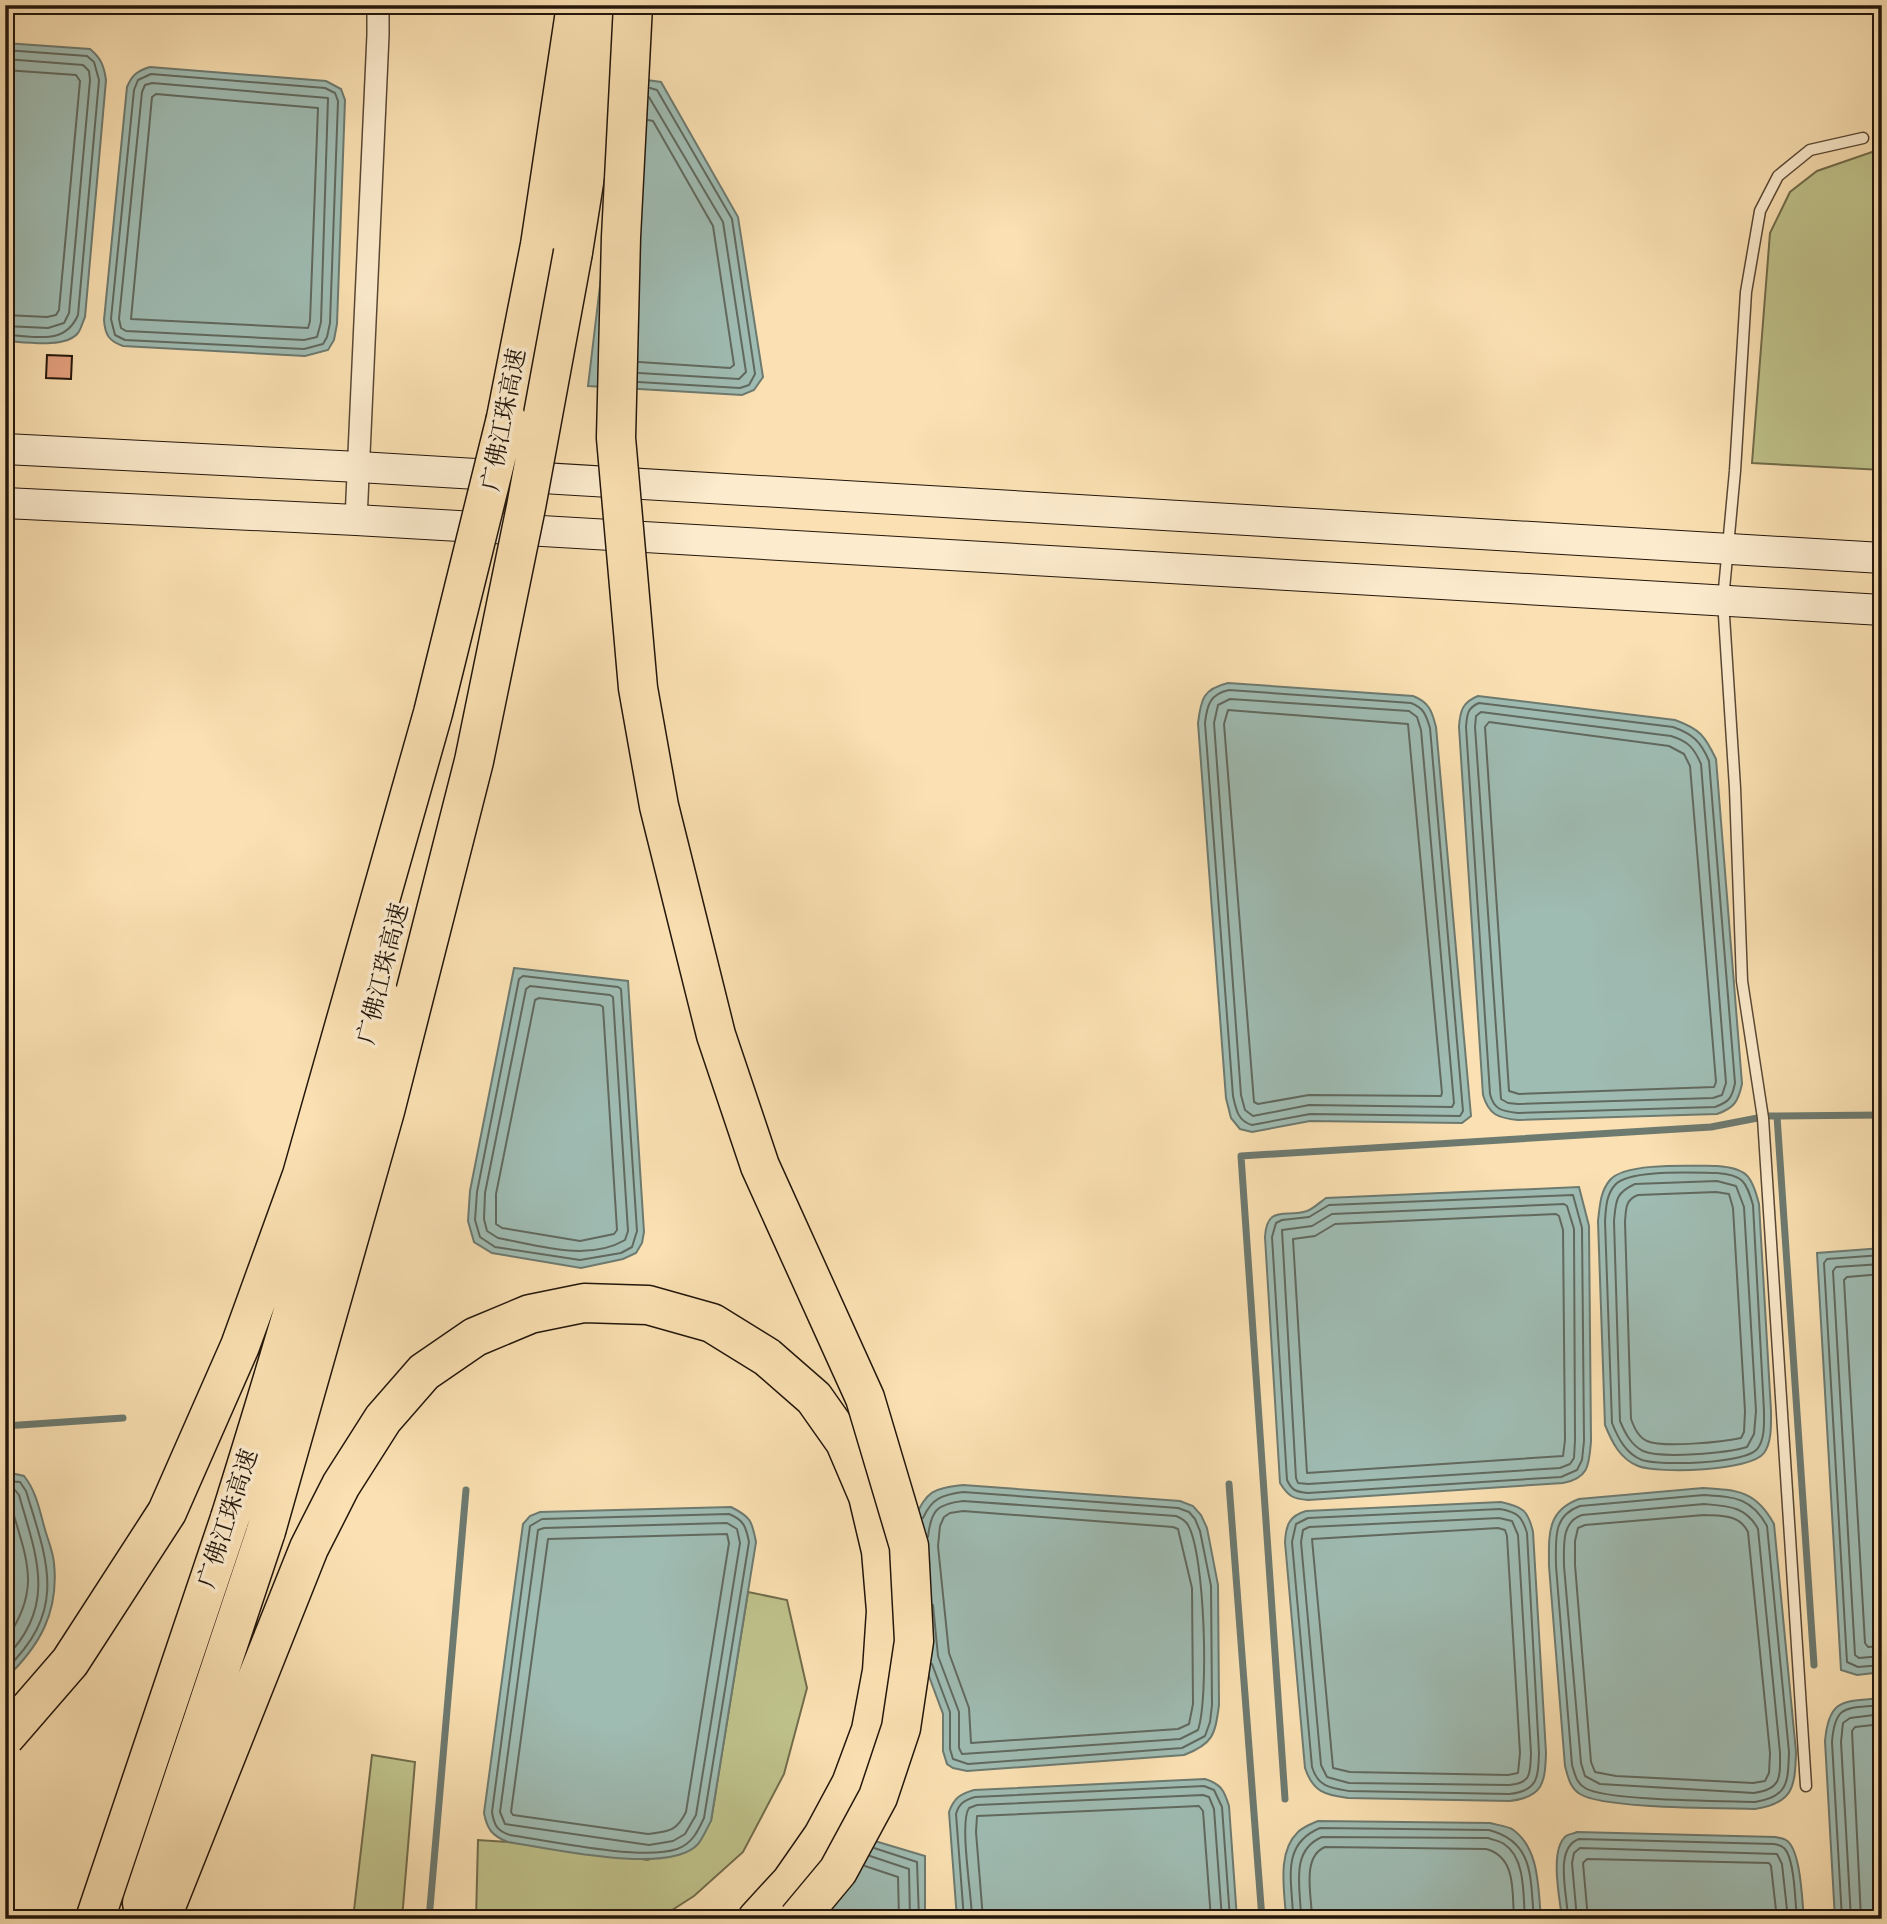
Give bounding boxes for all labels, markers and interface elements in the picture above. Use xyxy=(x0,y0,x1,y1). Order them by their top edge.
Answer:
street label: 广佛江珠高速 xyxy=(476,346,534,494)
street label: 广佛江珠高速 xyxy=(352,900,416,1048)
street label: 广佛江珠高速 xyxy=(192,1446,266,1592)

